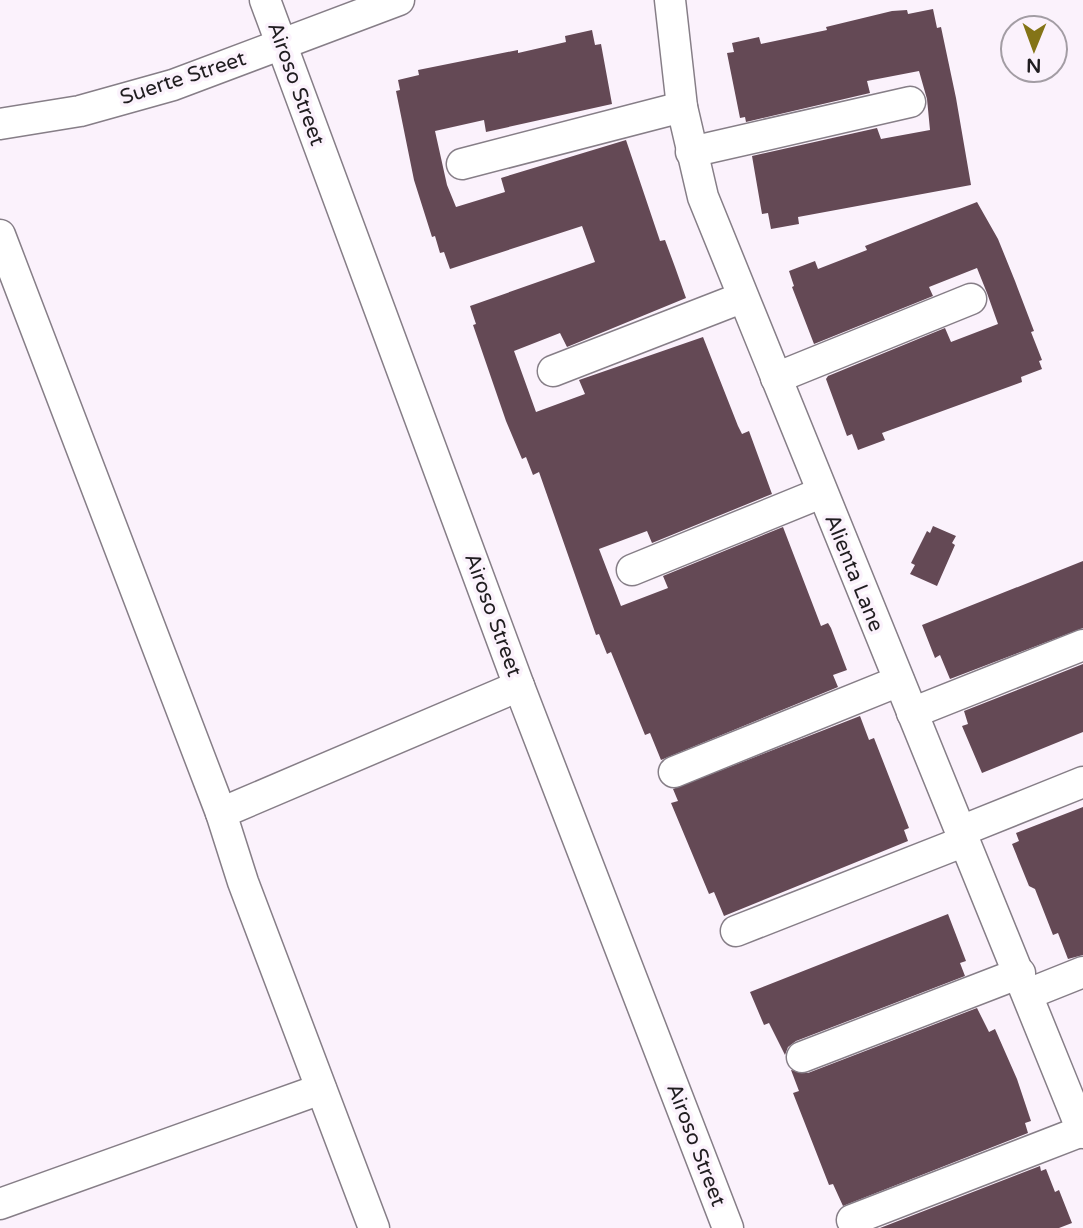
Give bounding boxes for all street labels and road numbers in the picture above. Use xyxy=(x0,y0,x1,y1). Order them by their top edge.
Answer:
street label: Airoso Street xyxy=(262,19,330,149)
street label: Suerte Street xyxy=(117,46,249,110)
street label: Alienta Lane xyxy=(819,511,889,635)
street label: Airoso Street xyxy=(459,550,527,680)
street label: Airoso Street xyxy=(661,1080,731,1210)

